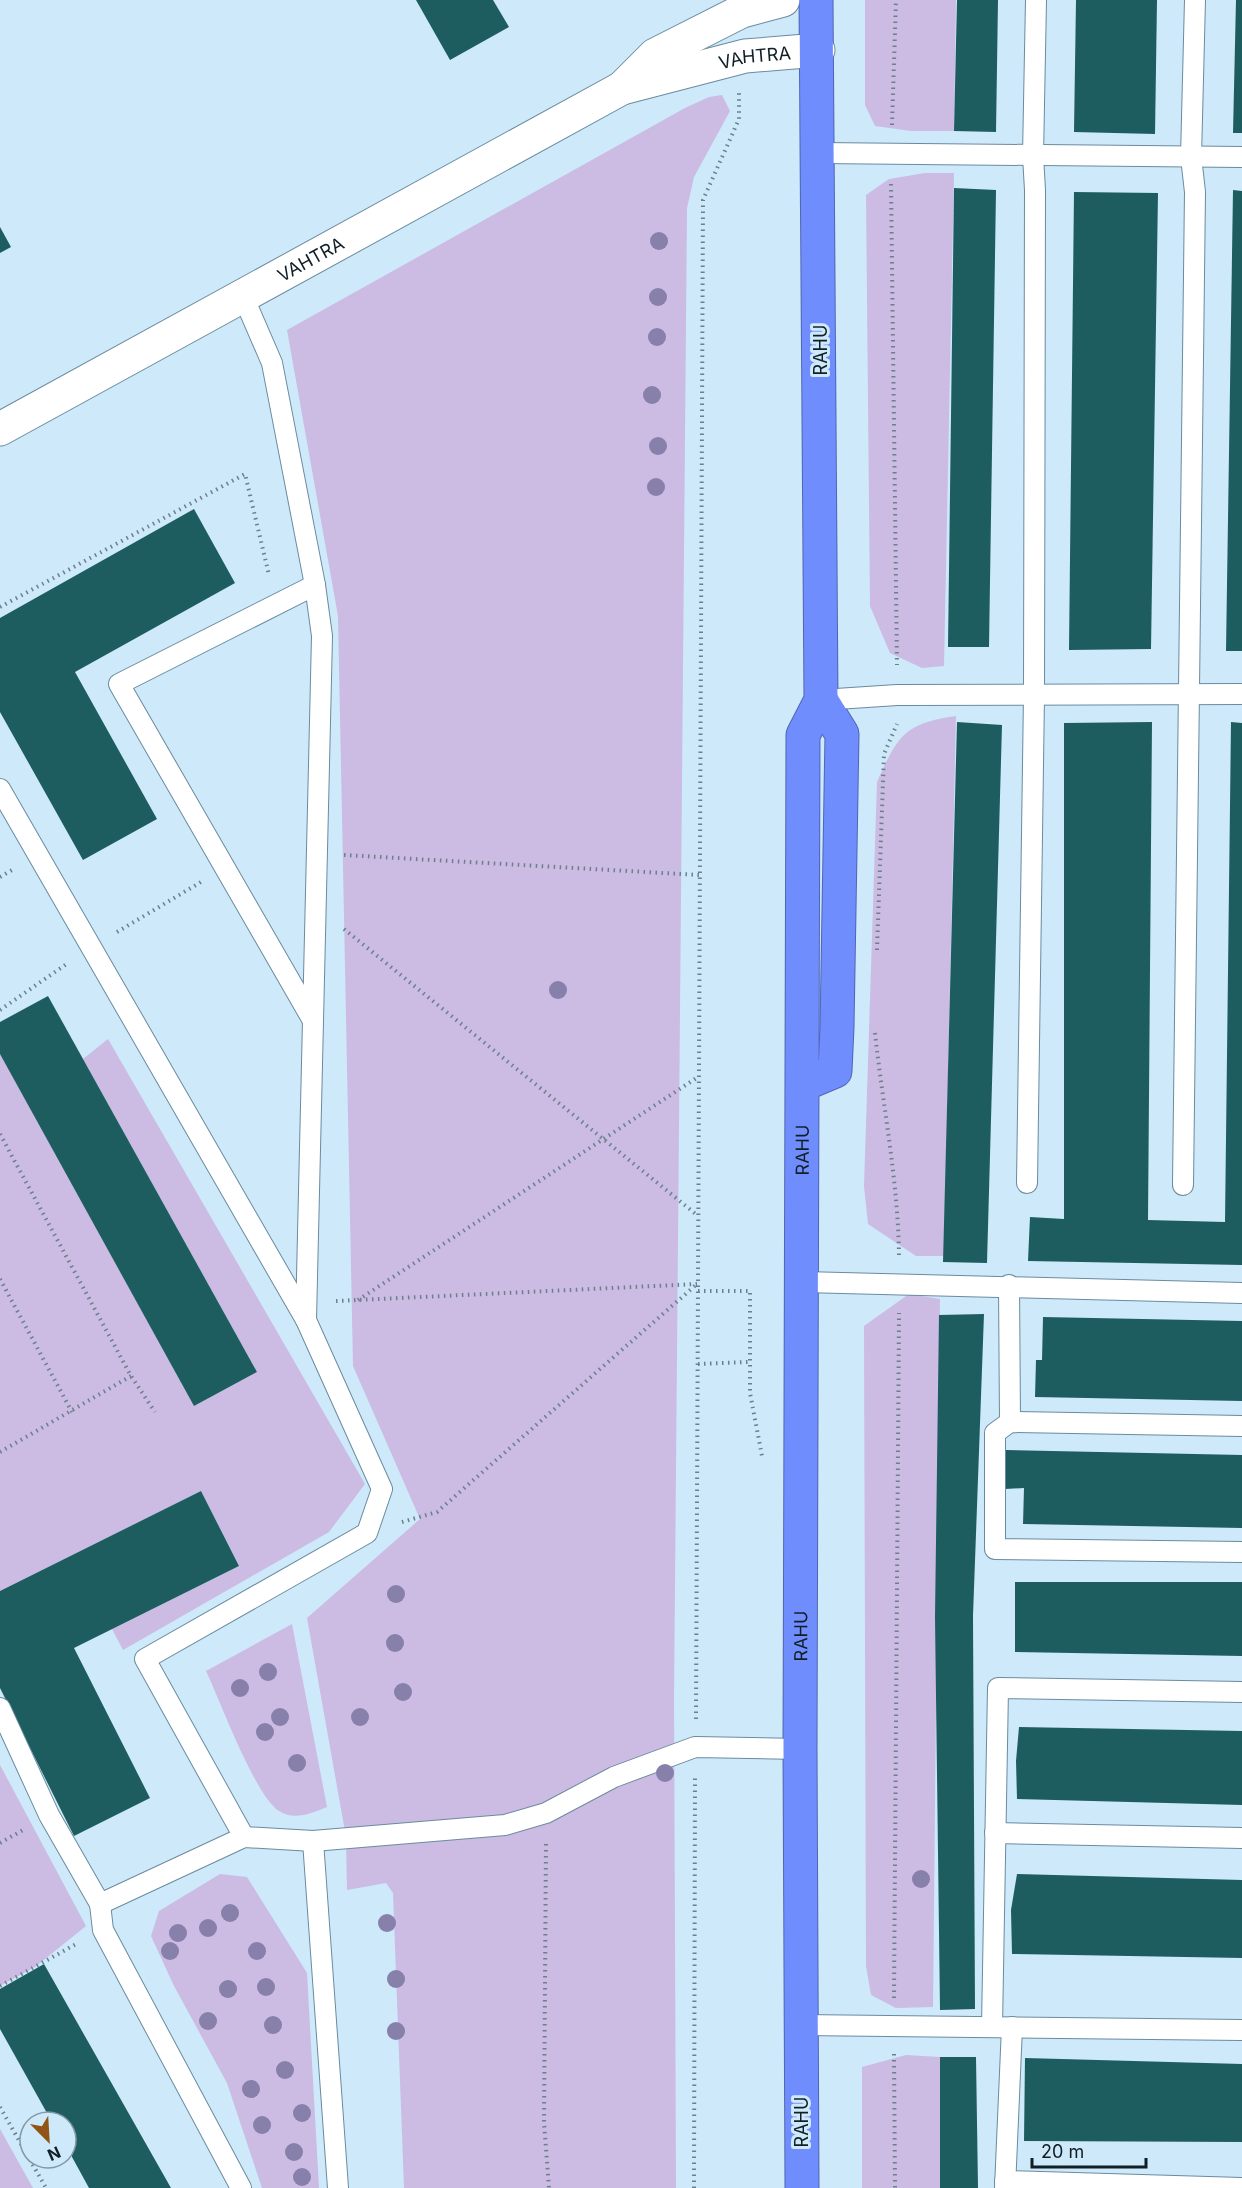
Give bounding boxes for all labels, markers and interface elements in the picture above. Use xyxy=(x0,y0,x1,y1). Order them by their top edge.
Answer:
street label: VAHTRA xyxy=(716,42,792,73)
street label: VAHTRA xyxy=(274,232,347,285)
street label: RAHU xyxy=(810,325,831,375)
street label: RAHU xyxy=(791,1125,812,1175)
street label: RAHU xyxy=(790,1611,811,1661)
street label: RAHU xyxy=(791,2097,812,2147)
north arrow xyxy=(18,2110,78,2170)
scale bar xyxy=(1032,2131,1146,2169)
text: 20 m xyxy=(1041,2141,1084,2162)
text: N xyxy=(44,2142,64,2165)

